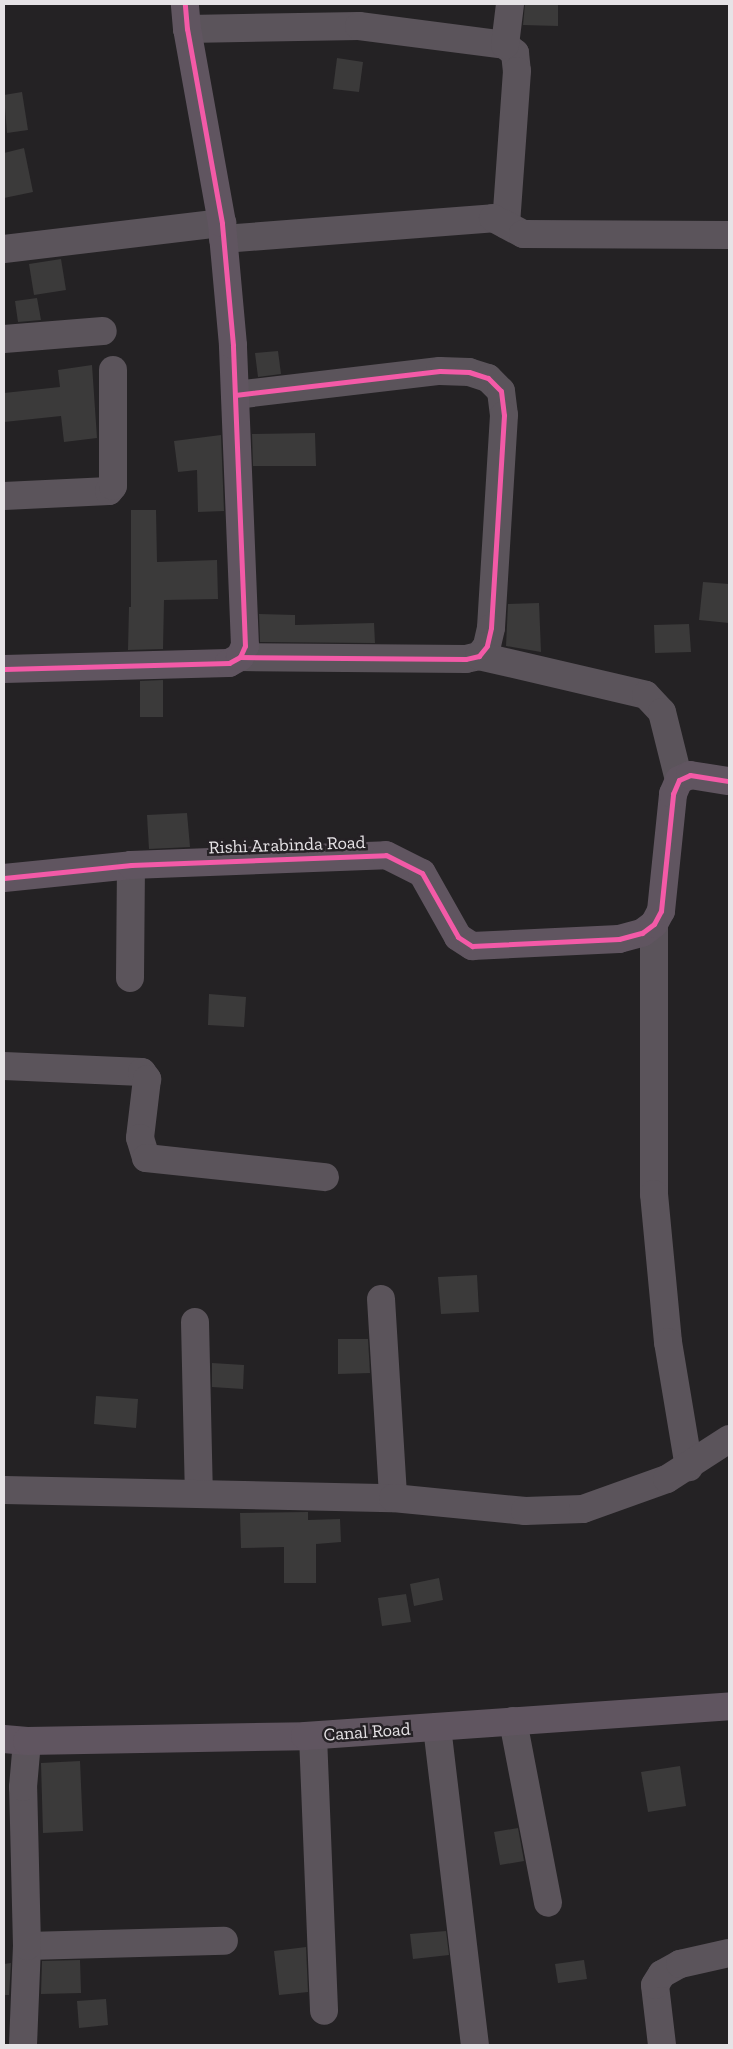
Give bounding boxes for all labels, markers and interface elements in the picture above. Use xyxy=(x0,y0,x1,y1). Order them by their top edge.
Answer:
street label: Rishi Arabinda Road xyxy=(208,831,366,859)
street label: Canal Road xyxy=(323,1718,411,1746)

